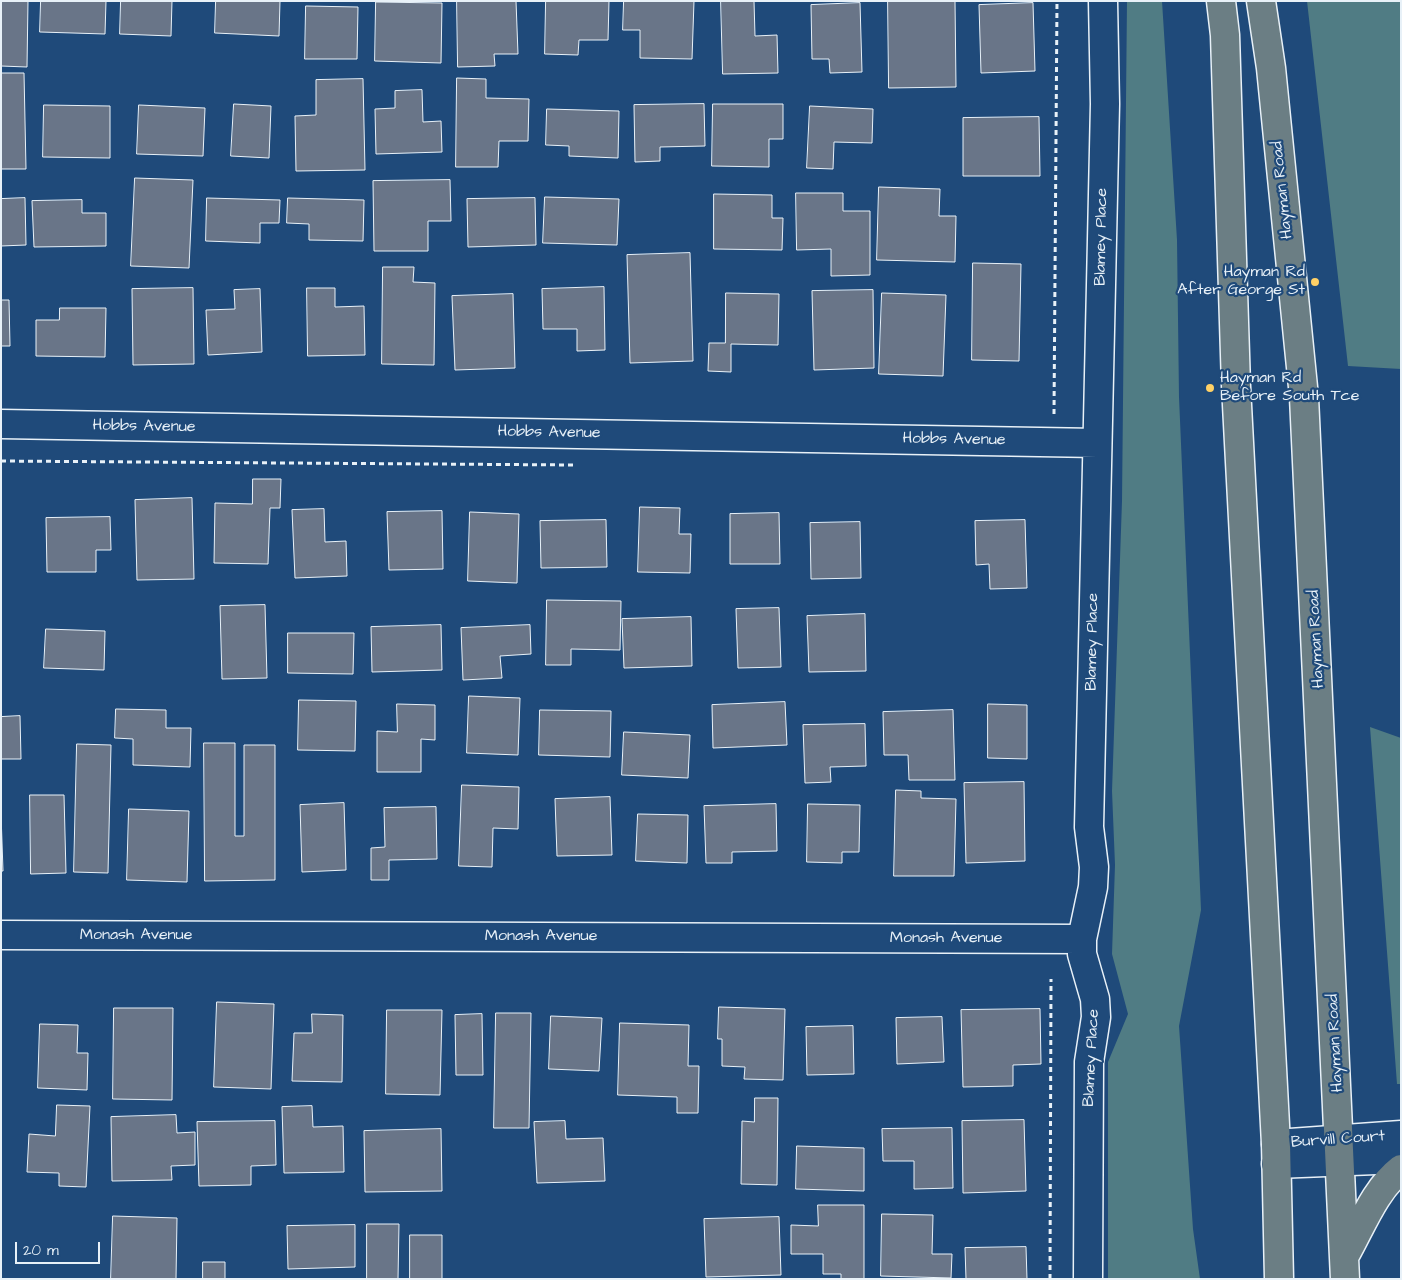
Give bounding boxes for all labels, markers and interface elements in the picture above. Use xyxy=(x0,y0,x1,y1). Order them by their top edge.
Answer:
street label: Hayman Road xyxy=(1268,140,1298,240)
street label: Blamey Place xyxy=(1092,188,1112,286)
place label: Hayman Rd After George St xyxy=(1177,263,1305,301)
marker: Hayman Rd After George St xyxy=(1309,276,1321,288)
place label: Hayman Rd Before South Tce xyxy=(1220,369,1359,407)
marker: Hayman Rd Before South Tce xyxy=(1204,382,1216,394)
street label: Hobbs Avenue xyxy=(92,417,196,437)
street label: Hobbs Avenue xyxy=(497,423,601,443)
street label: Hobbs Avenue xyxy=(902,430,1006,450)
street label: Hayman Road xyxy=(1305,589,1329,689)
street label: Blamey Place xyxy=(1083,593,1103,691)
street label: Monash Avenue xyxy=(80,926,192,946)
street label: Monash Avenue xyxy=(485,927,597,947)
street label: Monash Avenue xyxy=(890,929,1002,949)
street label: Hayman Road xyxy=(1324,993,1348,1093)
street label: Blamey Place xyxy=(1080,1009,1104,1107)
street label: Burvill Court xyxy=(1290,1127,1386,1153)
scale bar xyxy=(18,1232,102,1264)
text: 20 m xyxy=(23,1240,59,1261)

